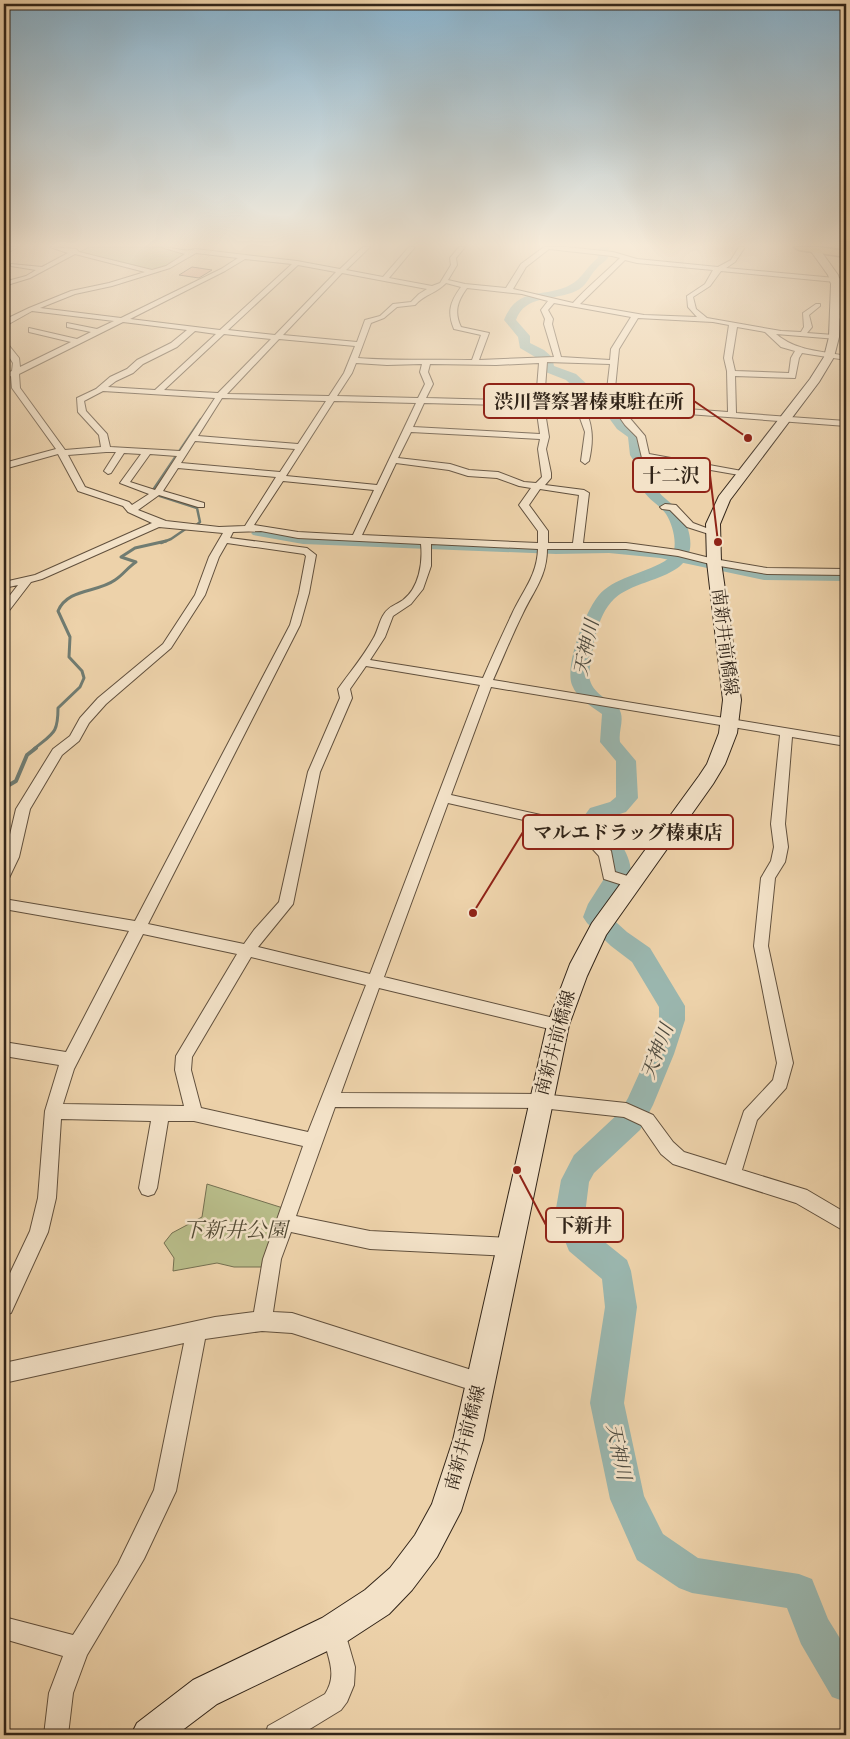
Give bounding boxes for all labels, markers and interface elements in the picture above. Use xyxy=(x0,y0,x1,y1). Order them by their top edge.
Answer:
callout: 渋川警察署榛東駐在所 xyxy=(484,384,694,418)
text: 渋川警察署榛東駐在所 xyxy=(494,391,684,413)
callout: 十二沢 xyxy=(633,458,710,492)
text: 十二沢 xyxy=(642,465,700,487)
street label: 南新井前橋線 xyxy=(708,587,741,697)
water label: 天神川 xyxy=(571,616,604,678)
callout: マルエドラッグ榛東店 xyxy=(523,815,733,849)
text: マルエドラッグ榛東店 xyxy=(533,822,723,844)
street label: 南新井前橋線 xyxy=(531,988,579,1097)
water label: 天神川 xyxy=(638,1019,679,1082)
callout: 下新井 xyxy=(546,1208,623,1242)
text: 下新井 xyxy=(555,1215,613,1237)
park label: 下新井公園 xyxy=(183,1219,290,1242)
street label: 南新井前橋線 xyxy=(441,1383,489,1492)
water label: 天神川 xyxy=(602,1422,635,1484)

